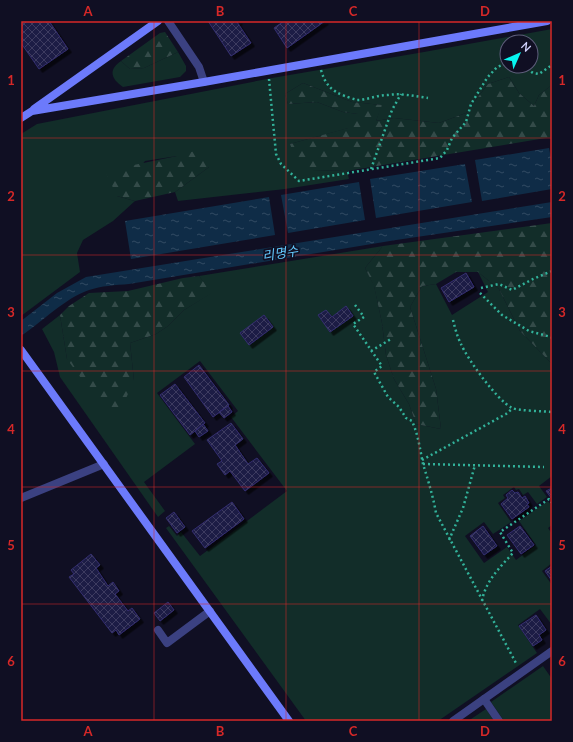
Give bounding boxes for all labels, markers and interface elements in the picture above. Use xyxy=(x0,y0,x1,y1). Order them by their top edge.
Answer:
text: A xyxy=(82,3,93,19)
text: B xyxy=(216,3,225,19)
text: C xyxy=(349,3,358,19)
text: D xyxy=(480,3,490,19)
north arrow xyxy=(499,34,539,74)
text: N xyxy=(519,39,534,54)
text: 1 xyxy=(7,72,15,88)
text: 1 xyxy=(558,72,566,88)
text: 2 xyxy=(7,188,15,204)
text: 2 xyxy=(558,188,566,204)
water label: 리명수 xyxy=(261,242,300,264)
text: 3 xyxy=(7,304,15,320)
text: 3 xyxy=(558,304,566,320)
text: 4 xyxy=(7,421,15,437)
text: 4 xyxy=(558,421,566,437)
text: 5 xyxy=(7,537,15,553)
text: 5 xyxy=(558,537,566,553)
text: 6 xyxy=(7,653,15,669)
text: 6 xyxy=(558,653,566,669)
text: A xyxy=(82,723,93,739)
text: B xyxy=(216,723,225,739)
text: C xyxy=(349,723,358,739)
text: D xyxy=(480,723,490,739)

